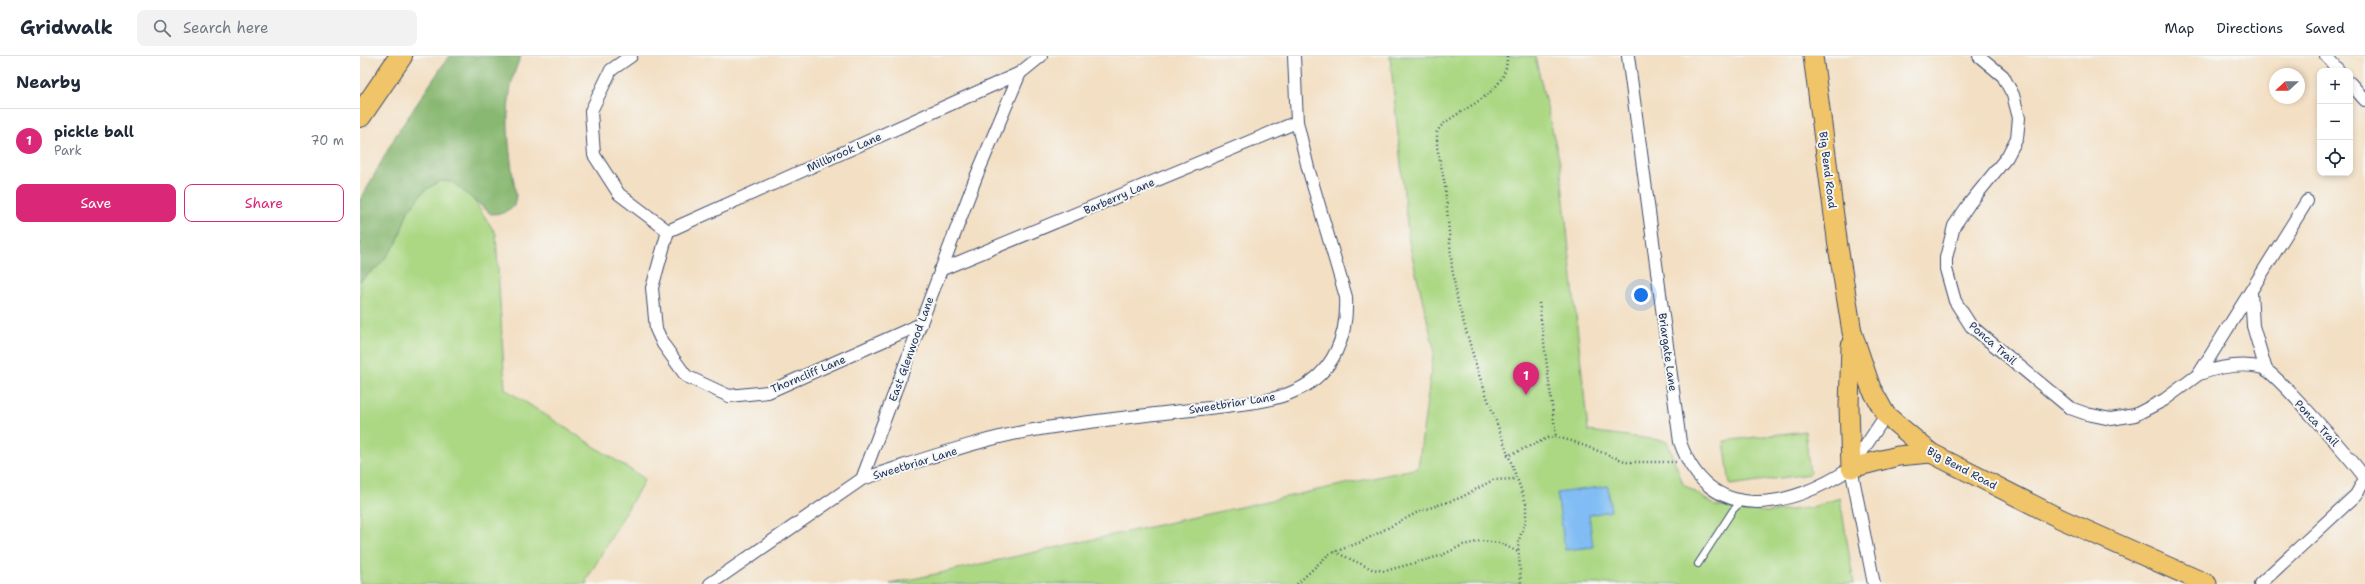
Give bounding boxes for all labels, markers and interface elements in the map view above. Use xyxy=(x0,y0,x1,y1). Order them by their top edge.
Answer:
search box xyxy=(137,10,417,46)
text: Gridwalk xyxy=(20,15,113,40)
icon: search xyxy=(151,17,173,39)
text: Search here xyxy=(183,18,269,38)
text: Map xyxy=(2165,19,2195,37)
text: Directions xyxy=(2217,19,2283,37)
text: Saved xyxy=(2305,19,2345,37)
north arrow xyxy=(2269,68,2305,104)
map controls xyxy=(2317,68,2353,176)
button: + xyxy=(2317,68,2353,104)
text: Nearby xyxy=(16,71,81,93)
button: − xyxy=(2317,104,2353,140)
text: pickle ball xyxy=(54,122,134,142)
street label: Millbrook Lane xyxy=(805,129,884,176)
street label: Big Bend Road xyxy=(1815,131,1840,209)
text: 1 xyxy=(26,132,32,149)
text: 70 m xyxy=(310,132,344,149)
button: locate xyxy=(2317,140,2353,176)
text: Park xyxy=(54,142,82,159)
street label: Barberry Lane xyxy=(1081,175,1157,218)
button: Save xyxy=(16,184,176,222)
button: Share xyxy=(184,184,344,222)
your location xyxy=(1631,285,1651,305)
street label: East Glenwood Lane xyxy=(885,295,937,404)
street label: Briargate Lane xyxy=(1655,312,1680,392)
street label: Ponca Trail xyxy=(1966,318,2020,369)
street label: Thorncliff Lane xyxy=(768,352,848,397)
pin: 1 xyxy=(1513,362,1539,395)
street label: Sweetbriar Lane xyxy=(1188,389,1276,418)
street label: Ponca Trail xyxy=(2291,397,2343,450)
street label: Sweetbriar Lane xyxy=(871,444,959,483)
street label: Big Bend Road xyxy=(1924,444,2000,493)

